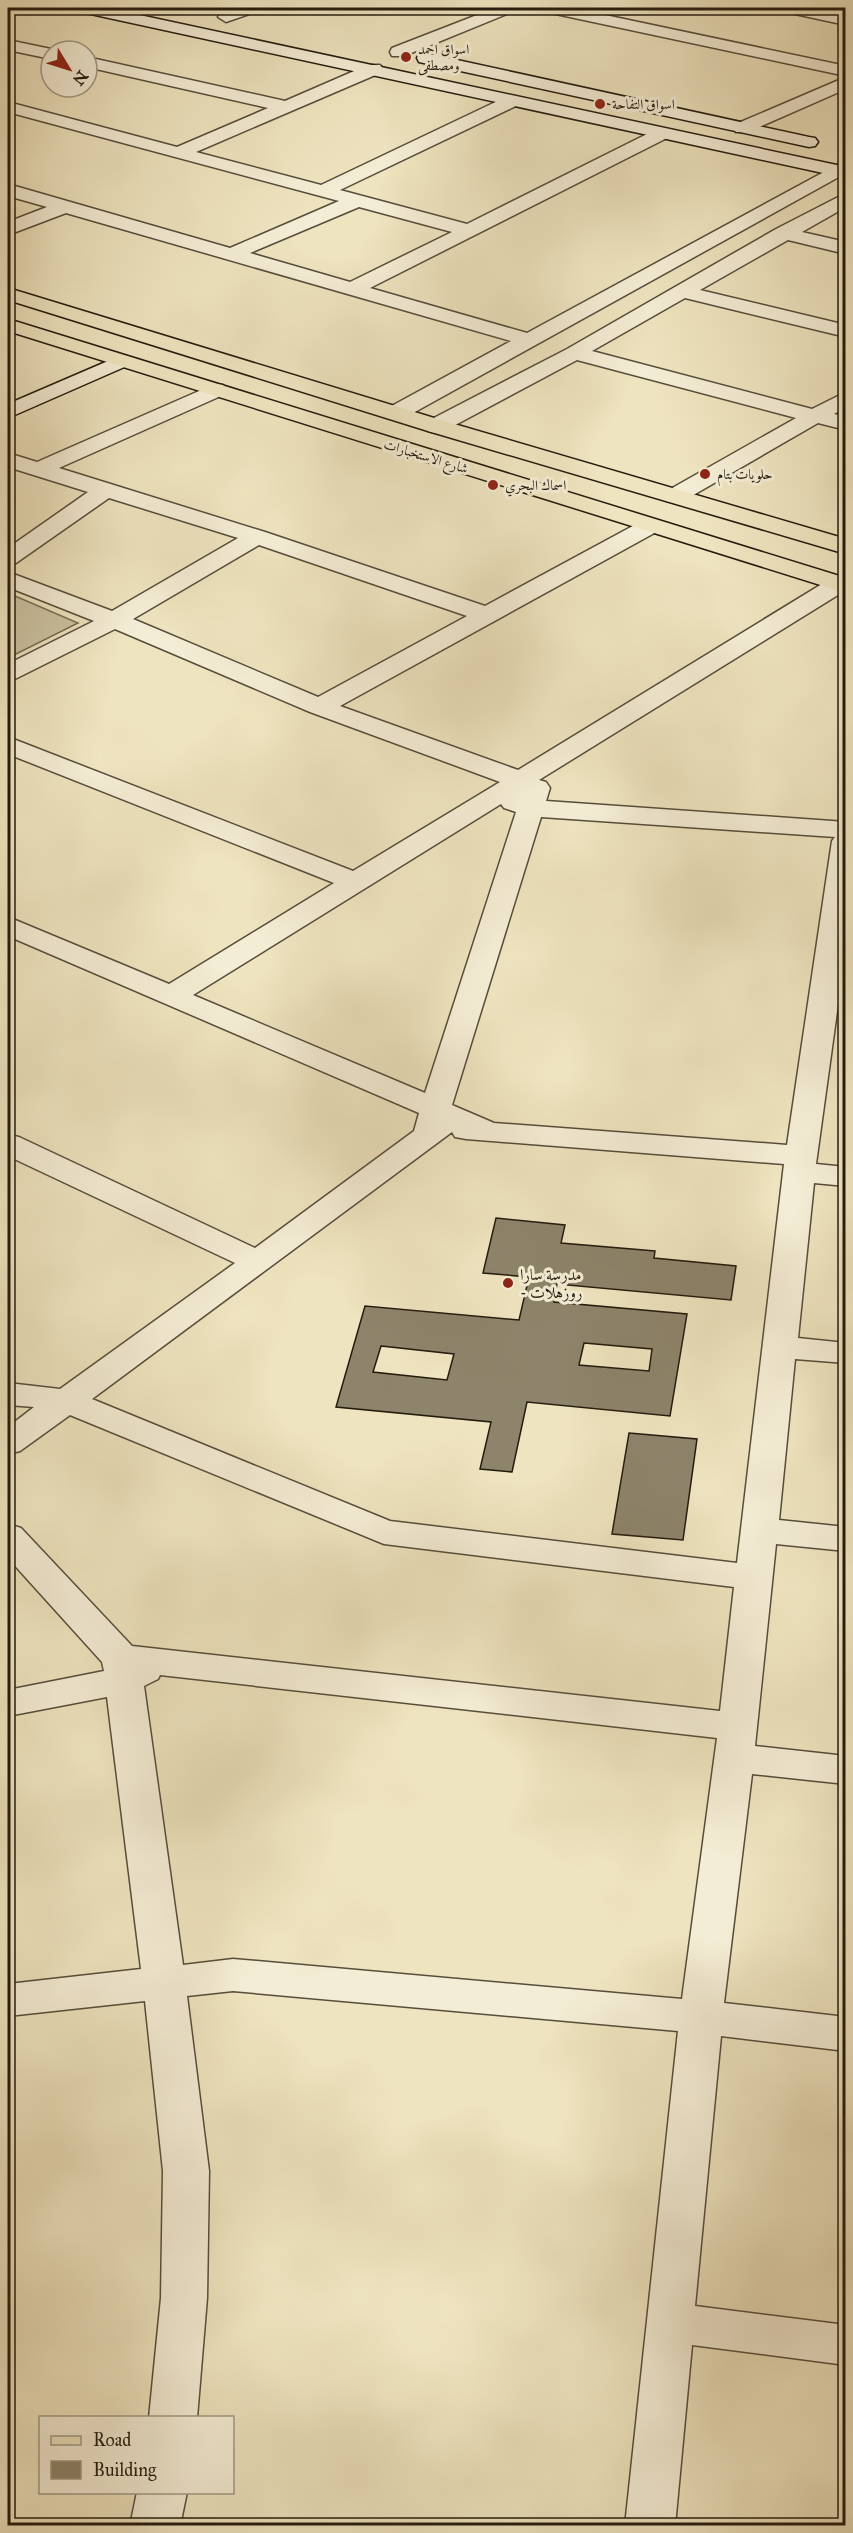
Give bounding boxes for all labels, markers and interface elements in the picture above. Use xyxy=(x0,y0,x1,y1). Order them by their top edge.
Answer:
north arrow xyxy=(39,39,99,99)
place label: اسواق احمد ومصطفى xyxy=(418,41,469,76)
marker: اسواق احمد ومصطفى xyxy=(399,50,413,64)
text: N xyxy=(69,67,92,89)
place label: اسواق التفاحة xyxy=(612,96,675,113)
marker: اسواق التفاحة xyxy=(593,97,607,111)
street label: شارع الاستخبارات xyxy=(381,436,470,480)
place label: حلويات بتام xyxy=(717,466,772,487)
marker: حلويات بتام xyxy=(698,467,712,481)
place label: اسماك البحري xyxy=(505,477,566,497)
marker: اسماك البحري xyxy=(486,478,500,492)
place label: مدرسة سارا - روزهلات xyxy=(520,1265,582,1302)
marker: مدرسة سارا - روزهلات xyxy=(501,1276,515,1290)
legend xyxy=(39,2416,234,2494)
text: Road xyxy=(93,2429,131,2451)
text: Building xyxy=(93,2459,157,2482)

